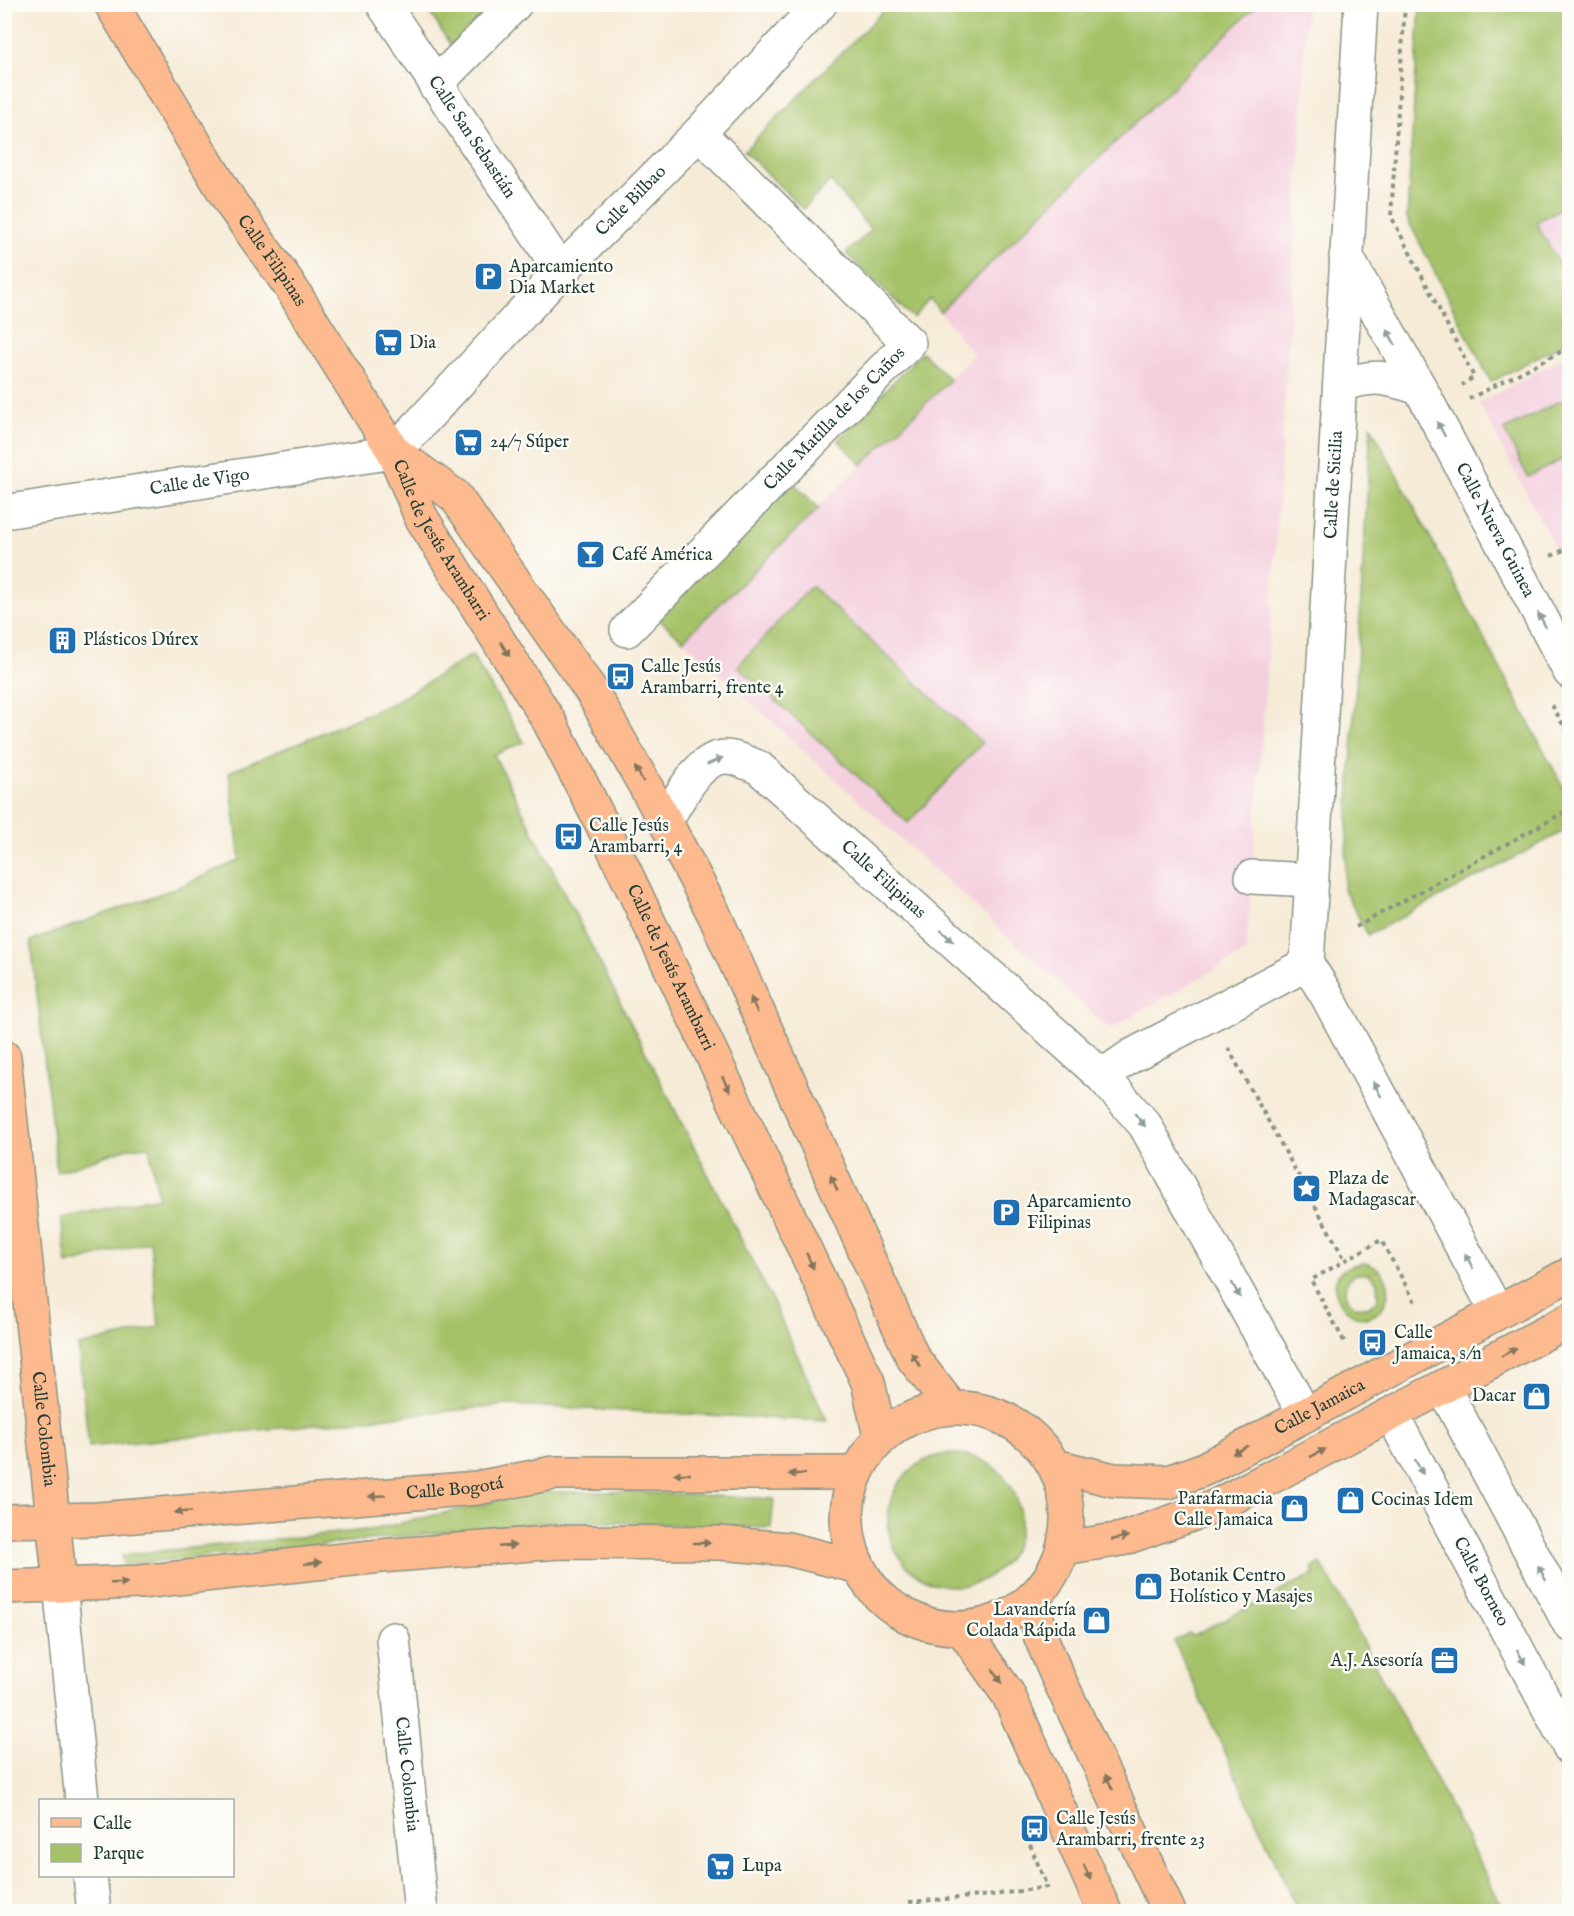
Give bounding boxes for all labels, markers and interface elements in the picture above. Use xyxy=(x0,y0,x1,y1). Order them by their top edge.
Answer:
street label: Calle San Sebastián xyxy=(423,71,521,203)
street label: Calle Bilbao xyxy=(591,160,672,241)
street label: Calle Filipinas xyxy=(232,210,311,311)
place label: Aparcamiento Dia Market xyxy=(508,256,613,300)
parking icon: Aparcamiento Dia Market xyxy=(472,261,504,293)
supermarket icon: Dia xyxy=(372,327,404,359)
one-way arrow xyxy=(1386,328,1396,345)
place label: Dia xyxy=(409,332,436,355)
street label: Calle Matilla de los Caños xyxy=(759,342,910,496)
one-way arrow xyxy=(1437,420,1447,438)
supermarket icon: 24/7 Súper xyxy=(453,426,485,458)
street label: Calle de Sicilia xyxy=(1319,430,1348,540)
place label: 24/7 Súper xyxy=(490,431,569,454)
street label: Calle de Jesús Arambarri xyxy=(387,456,495,625)
street label: Calle Nueva Guinea xyxy=(1450,459,1540,602)
street label: Calle de Vigo xyxy=(148,463,251,501)
bar icon: Café América xyxy=(575,539,607,571)
place label: Café América xyxy=(612,544,713,567)
one-way arrow xyxy=(1537,611,1547,628)
building icon: Plásticos Dúrex xyxy=(46,624,78,656)
place label: Plásticos Dúrex xyxy=(83,629,199,652)
one-way arrow xyxy=(499,641,510,657)
place label: Calle Jesús Arambarri, frente 4 xyxy=(640,656,784,700)
bus stop icon: Calle Jesús Arambarri, frente 4 xyxy=(604,661,636,693)
one-way arrow xyxy=(706,756,724,766)
one-way arrow xyxy=(634,766,644,783)
place label: Calle Jesús Arambarri, 4 xyxy=(588,815,683,859)
bus stop icon: Calle Jesús Arambarri, 4 xyxy=(552,820,584,852)
street label: Calle Filipinas xyxy=(836,835,931,924)
street label: Calle de Jesús Arambarri xyxy=(621,881,720,1054)
one-way arrow xyxy=(940,929,955,943)
one-way arrow xyxy=(749,996,759,1014)
one-way arrow xyxy=(722,1076,731,1093)
one-way arrow xyxy=(1372,1080,1382,1097)
one-way arrow xyxy=(1134,1113,1146,1128)
place label: Plaza de Madagascar xyxy=(1328,1168,1416,1212)
place icon: Plaza de Madagascar xyxy=(1291,1173,1323,1205)
one-way arrow xyxy=(830,1174,839,1191)
place label: Aparcamiento Filipinas xyxy=(1026,1191,1131,1235)
parking icon: Aparcamiento Filipinas xyxy=(990,1196,1022,1228)
one-way arrow xyxy=(806,1252,815,1269)
one-way arrow xyxy=(1464,1252,1474,1269)
one-way arrow xyxy=(1231,1282,1241,1299)
place label: Calle Jamaica, s/n xyxy=(1392,1322,1482,1366)
bus stop icon: Calle Jamaica, s/n xyxy=(1357,1327,1389,1359)
one-way arrow xyxy=(1501,1347,1518,1357)
one-way arrow xyxy=(910,1352,922,1368)
street label: Calle Colombia xyxy=(26,1370,61,1488)
street label: Calle Jamaica xyxy=(1270,1374,1369,1441)
shop icon: Dacar xyxy=(1521,1380,1553,1412)
place label: Dacar xyxy=(1472,1385,1516,1408)
one-way arrow xyxy=(1231,1445,1248,1455)
one-way arrow xyxy=(1310,1448,1327,1458)
one-way arrow xyxy=(1414,1459,1424,1476)
one-way arrow xyxy=(672,1469,691,1479)
one-way arrow xyxy=(788,1469,807,1479)
street label: Calle Bogotá xyxy=(405,1472,505,1505)
shop icon: Cocinas Idem xyxy=(1334,1484,1366,1516)
place label: Parafarmacia Calle Jamaica xyxy=(1174,1488,1273,1532)
place label: Cocinas Idem xyxy=(1371,1489,1473,1512)
one-way arrow xyxy=(368,1491,387,1501)
shop icon: Parafarmacia Calle Jamaica xyxy=(1278,1493,1310,1525)
one-way arrow xyxy=(173,1507,192,1516)
one-way arrow xyxy=(1111,1533,1130,1543)
street label: Calle Borneo xyxy=(1448,1533,1515,1631)
one-way arrow xyxy=(692,1538,711,1548)
one-way arrow xyxy=(497,1541,516,1551)
one-way arrow xyxy=(303,1558,322,1568)
one-way arrow xyxy=(1537,1564,1547,1581)
place label: Botanik Centro Holístico y Masajes xyxy=(1169,1565,1313,1609)
shop icon: Botanik Centro Holístico y Masajes xyxy=(1132,1570,1164,1602)
one-way arrow xyxy=(109,1578,128,1587)
place label: Lavandería Colada Rápida xyxy=(966,1599,1076,1643)
shop icon: Lavandería Colada Rápida xyxy=(1081,1604,1113,1636)
office icon: A.J. Asesoría xyxy=(1428,1645,1460,1677)
one-way arrow xyxy=(1516,1649,1526,1666)
place label: A.J. Asesoría xyxy=(1330,1650,1423,1673)
one-way arrow xyxy=(991,1668,1002,1684)
street label: Calle Colombia xyxy=(390,1716,424,1833)
one-way arrow xyxy=(1104,1774,1113,1791)
legend xyxy=(39,1799,234,1877)
place label: Calle Jesús Arambarri, frente 23 xyxy=(1055,1808,1205,1852)
text: Calle xyxy=(93,1813,132,1836)
bus stop icon: Calle Jesús Arambarri, frente 23 xyxy=(1019,1813,1051,1845)
text: Parque xyxy=(93,1843,144,1866)
supermarket icon: Lupa xyxy=(705,1850,737,1882)
place label: Lupa xyxy=(742,1855,782,1878)
one-way arrow xyxy=(1083,1863,1092,1880)

